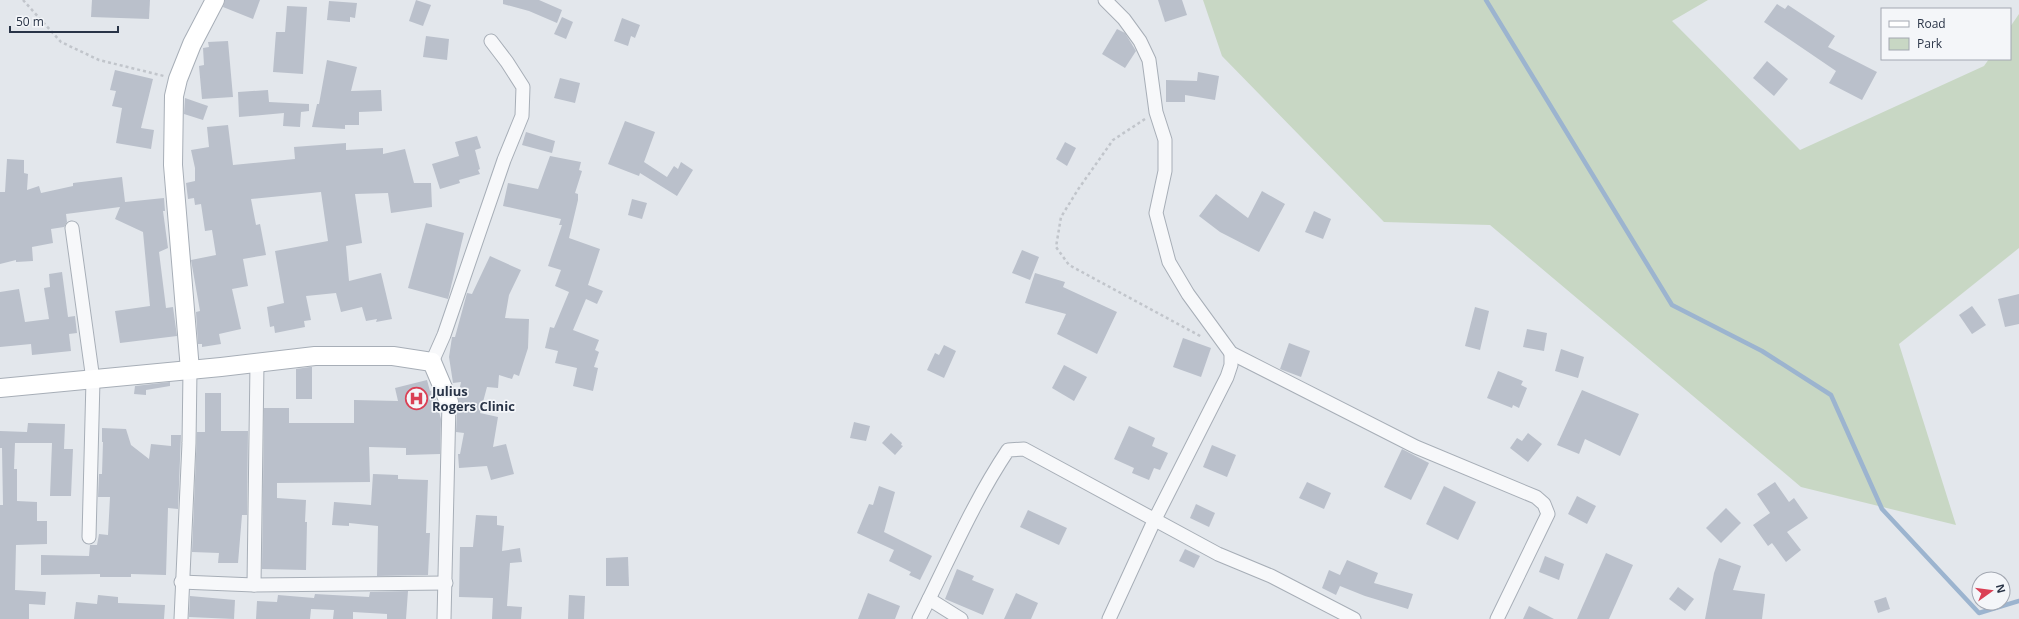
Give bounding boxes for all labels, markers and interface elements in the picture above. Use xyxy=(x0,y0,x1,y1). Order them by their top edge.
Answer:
scale bar xyxy=(10,8,118,34)
legend xyxy=(1881,8,2011,60)
text: 50 m xyxy=(16,13,44,30)
text: Road xyxy=(1917,15,1946,32)
text: Park xyxy=(1917,35,1943,52)
place label: Julius Rogers Clinic xyxy=(431,382,515,415)
hospital icon: Julius Rogers Clinic xyxy=(403,385,429,411)
north arrow xyxy=(1971,571,2011,611)
text: N xyxy=(1993,582,2010,595)

